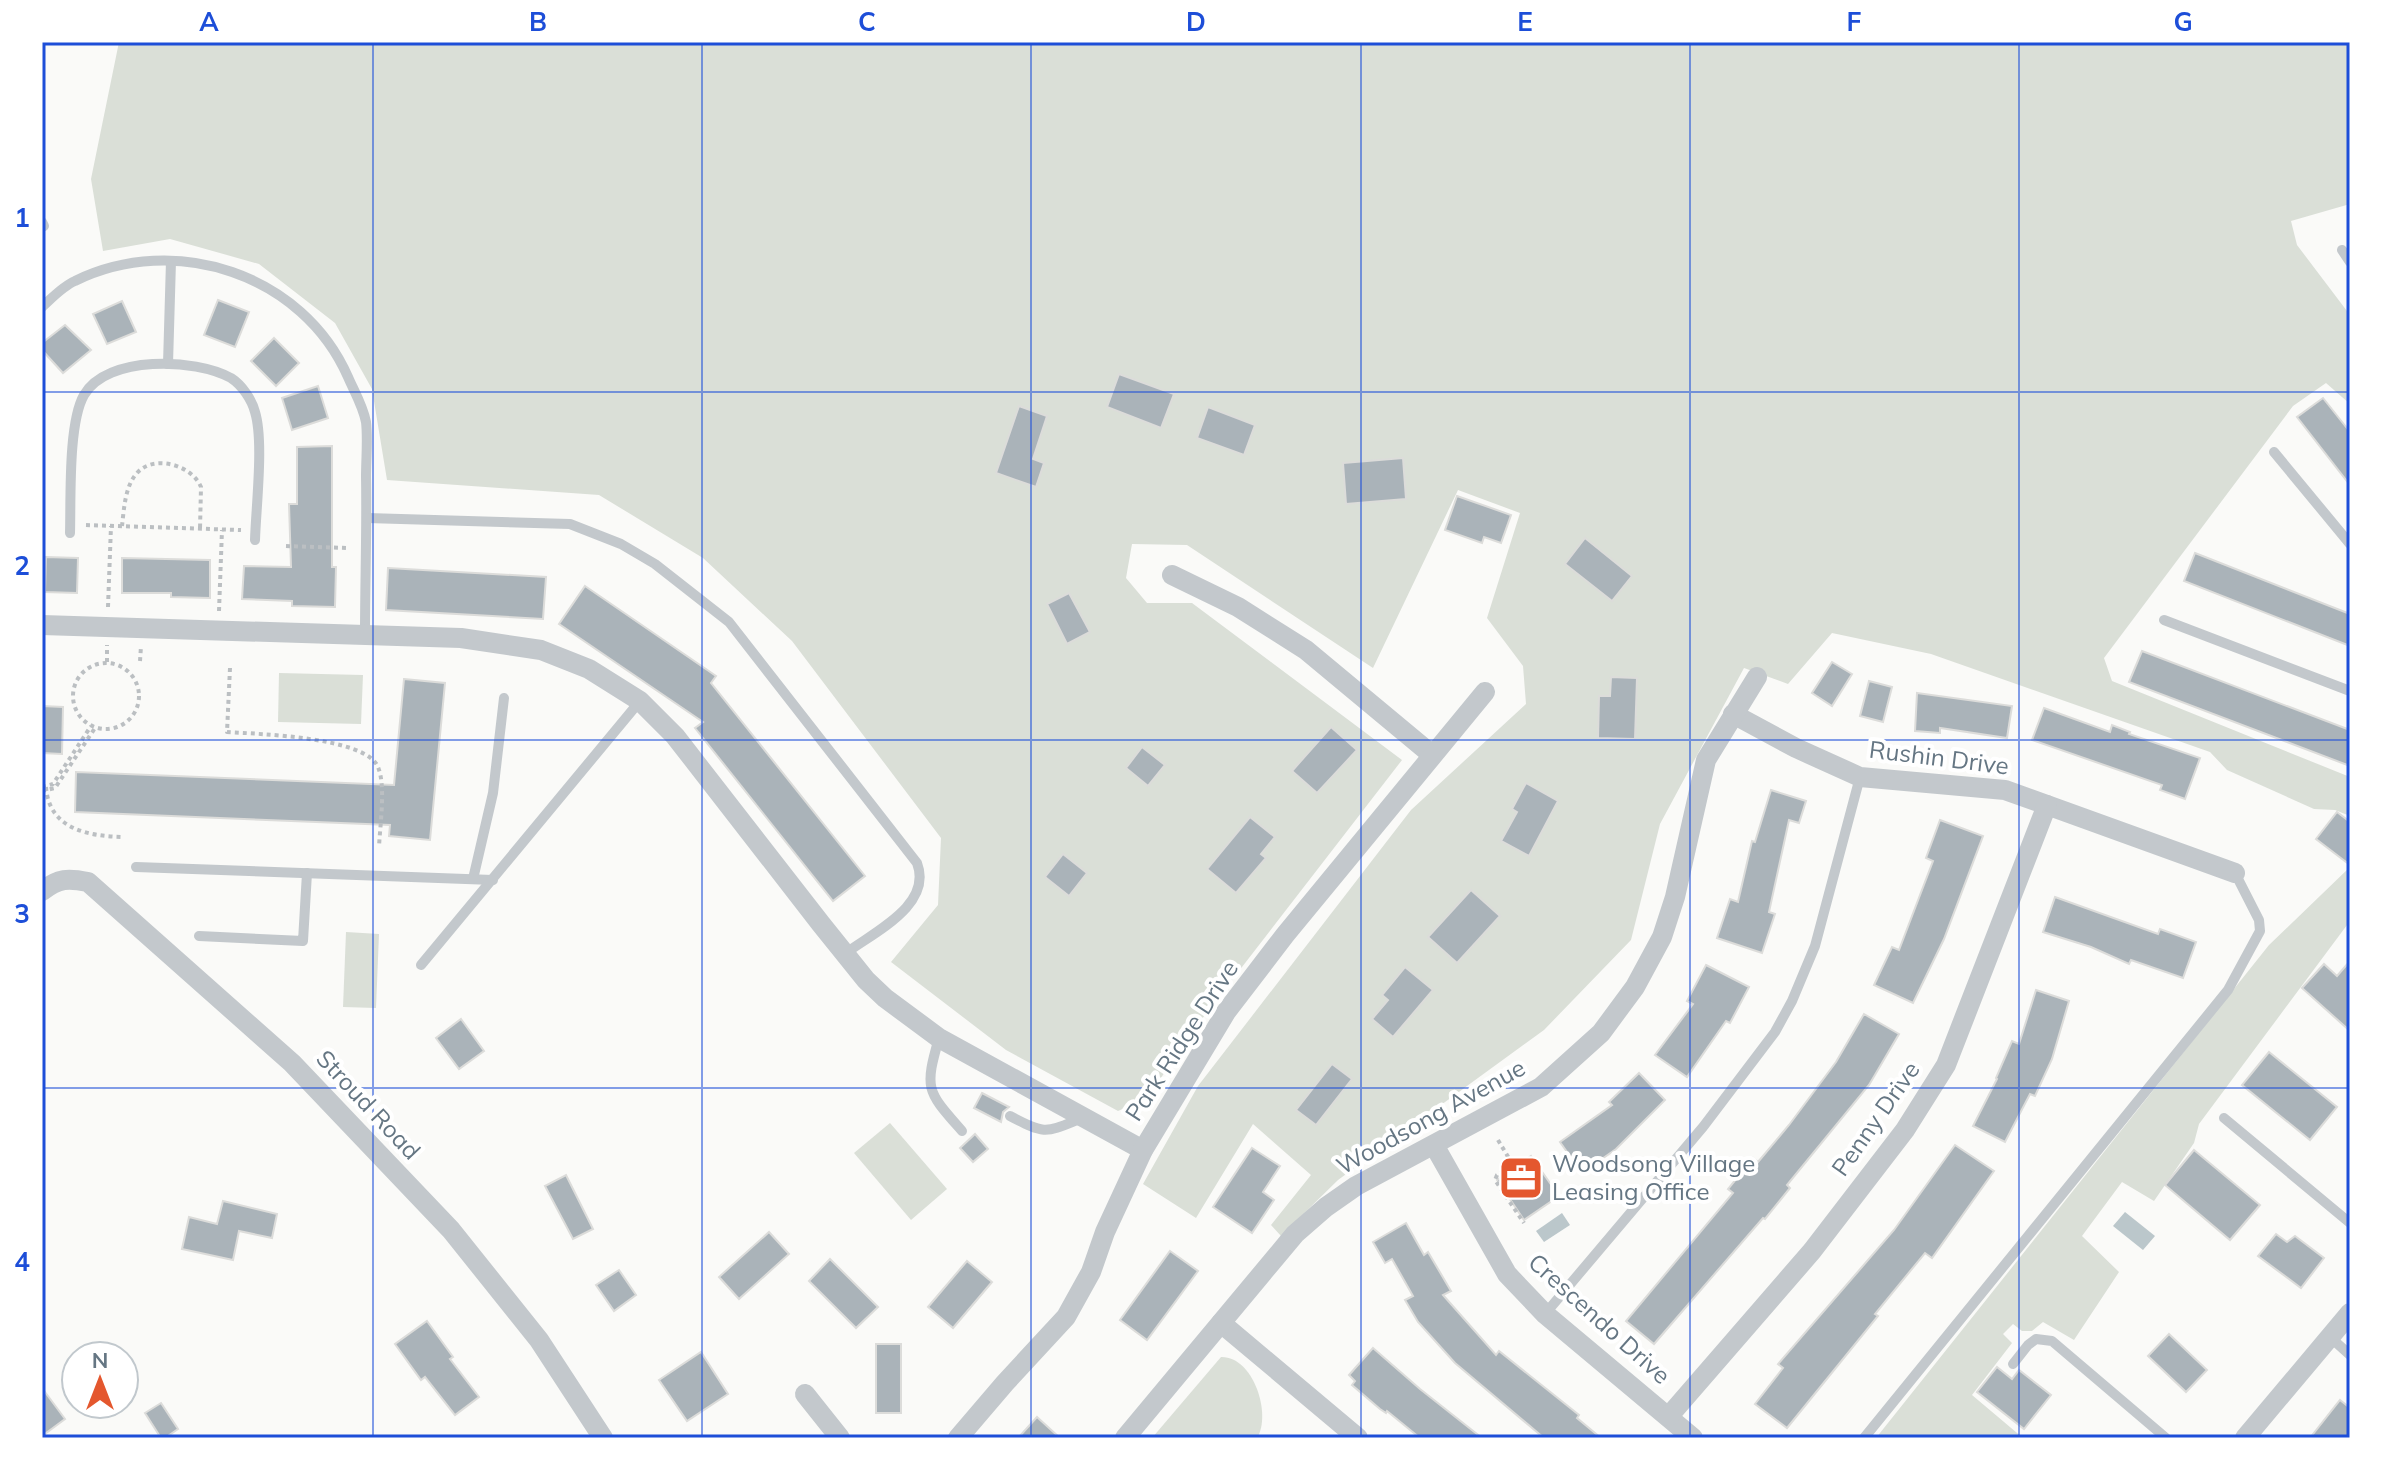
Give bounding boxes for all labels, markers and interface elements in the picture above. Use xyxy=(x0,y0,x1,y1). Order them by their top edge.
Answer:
text: A xyxy=(199,5,219,38)
text: B xyxy=(529,5,547,38)
text: C xyxy=(858,5,876,38)
text: D xyxy=(1186,5,1206,38)
text: E xyxy=(1517,5,1533,38)
text: F xyxy=(1847,5,1862,38)
text: G xyxy=(2173,5,2193,38)
text: 1 xyxy=(14,201,30,234)
text: 2 xyxy=(14,549,30,582)
street label: Rushin Drive xyxy=(1868,734,2011,780)
text: 3 xyxy=(14,897,30,930)
street label: Park Ridge Drive xyxy=(1118,955,1244,1126)
street label: Stroud Road xyxy=(310,1043,427,1165)
street label: Woodsong Avenue xyxy=(1331,1052,1530,1180)
street label: Penny Drive xyxy=(1825,1055,1926,1182)
place label: Woodsong Village Leasing Office xyxy=(1552,1148,1755,1206)
office icon: Woodsong Village Leasing Office xyxy=(1497,1154,1545,1202)
text: 4 xyxy=(14,1245,30,1278)
street label: Crescendo Drive xyxy=(1522,1247,1677,1390)
north arrow xyxy=(60,1340,140,1420)
text: N xyxy=(92,1346,108,1374)

